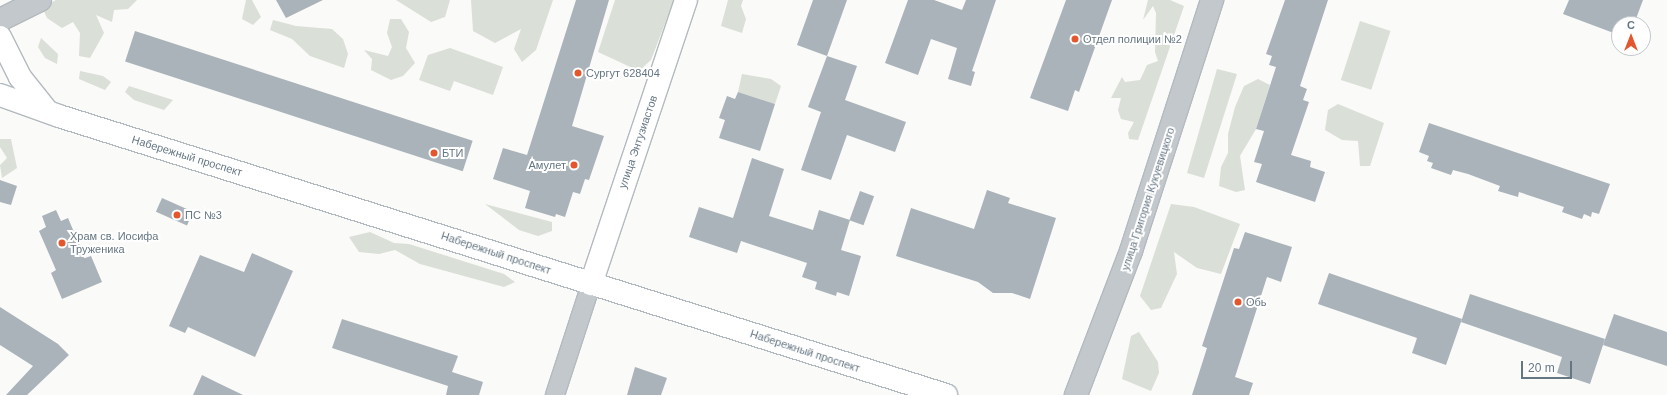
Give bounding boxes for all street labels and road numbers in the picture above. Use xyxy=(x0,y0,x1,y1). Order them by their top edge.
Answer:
street label: улица Энтузиастов xyxy=(616,94,660,190)
street label: улица Григория Кукуевицкого xyxy=(1119,126,1177,272)
street label: Набережный проспект xyxy=(130,133,244,179)
street label: Набережный проспект xyxy=(439,229,553,277)
street label: Набережный проспект xyxy=(748,327,862,375)

